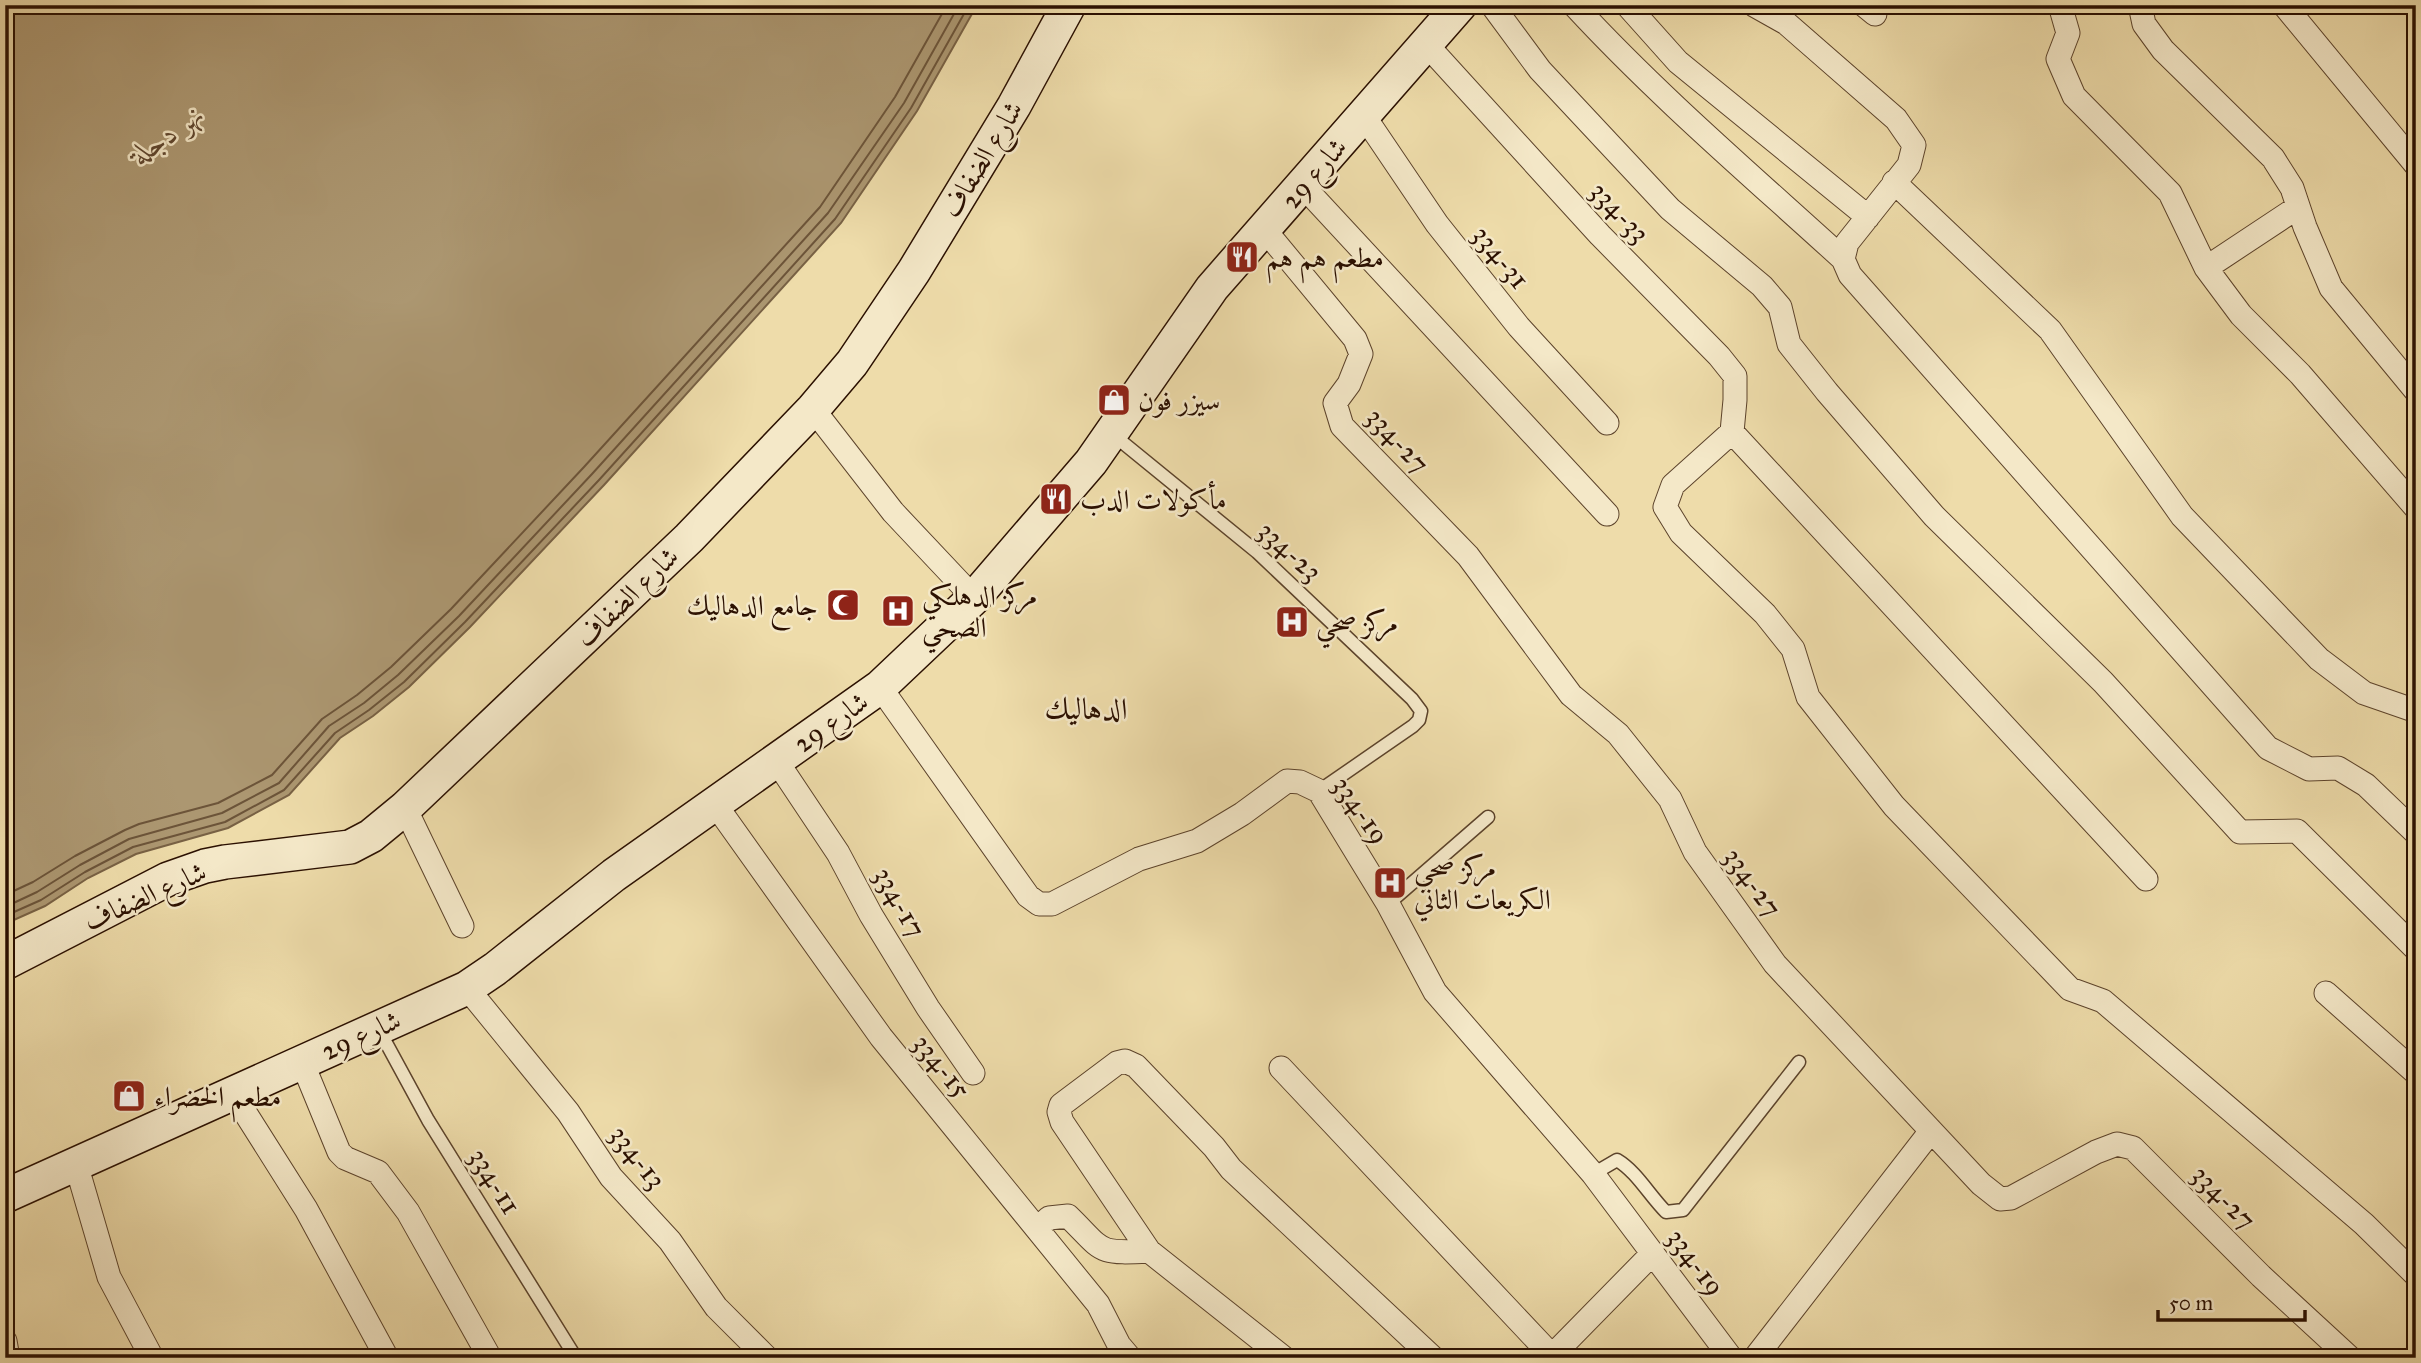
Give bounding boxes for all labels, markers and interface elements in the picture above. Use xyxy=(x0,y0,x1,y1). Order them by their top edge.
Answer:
street label: شارع الضفاف xyxy=(933,94,1036,227)
water label: نهر دجلة xyxy=(120,95,211,176)
street label: شارع 29 xyxy=(1273,130,1359,220)
street label: 334-33 xyxy=(1583,174,1657,250)
street label: 334-31 xyxy=(1465,218,1537,296)
restaurant icon: مطعم هم هم xyxy=(1223,238,1261,276)
place label: مطعم هم هم xyxy=(1266,240,1384,284)
shop icon: سيزر فون xyxy=(1095,381,1133,419)
place label: سيزر فون xyxy=(1138,383,1220,418)
street label: 334-27 xyxy=(1359,400,1437,480)
restaurant icon: مأكولات الدب xyxy=(1037,480,1075,518)
place label: مأكولات الدب xyxy=(1080,480,1227,517)
street label: 334-23 xyxy=(1251,513,1329,589)
street label: شارع الضفاف xyxy=(568,539,690,659)
place label: مركز الدهلكي الصحي xyxy=(922,578,1038,654)
mosque icon: جامع الدهاليك xyxy=(824,586,862,624)
place label: جامع الدهاليك xyxy=(686,588,818,631)
hospital icon: مركز الدهلكي الصحي xyxy=(879,592,917,630)
hospital icon: مركز صحي xyxy=(1273,603,1311,641)
place label: مركز صحي xyxy=(1316,605,1398,649)
street label: شارع 29 xyxy=(787,684,879,765)
district label: الدهاليك xyxy=(1044,691,1128,727)
street label: 334-19 xyxy=(1325,769,1397,851)
street label: 334-27 xyxy=(1716,840,1790,924)
place label: مركز صحي الكريعات الثاني xyxy=(1414,850,1551,922)
street label: شارع الضفاف xyxy=(78,854,214,944)
street label: 334-17 xyxy=(866,861,934,943)
hospital icon: مركز صحي الكريعات الثاني xyxy=(1371,864,1409,902)
street label: شارع 29 xyxy=(316,1002,409,1073)
street label: 334-15 xyxy=(905,1026,979,1106)
shop icon: مطعم الخضراء xyxy=(110,1077,148,1115)
place label: مطعم الخضراء xyxy=(154,1079,281,1123)
street label: 334-13 xyxy=(602,1118,674,1196)
street label: 334-11 xyxy=(461,1141,529,1221)
street label: 334-27 xyxy=(2184,1157,2264,1237)
street label: 334-19 xyxy=(1659,1221,1733,1303)
scale bar xyxy=(2158,1279,2306,1323)
text: 50 m xyxy=(2169,1290,2214,1316)

